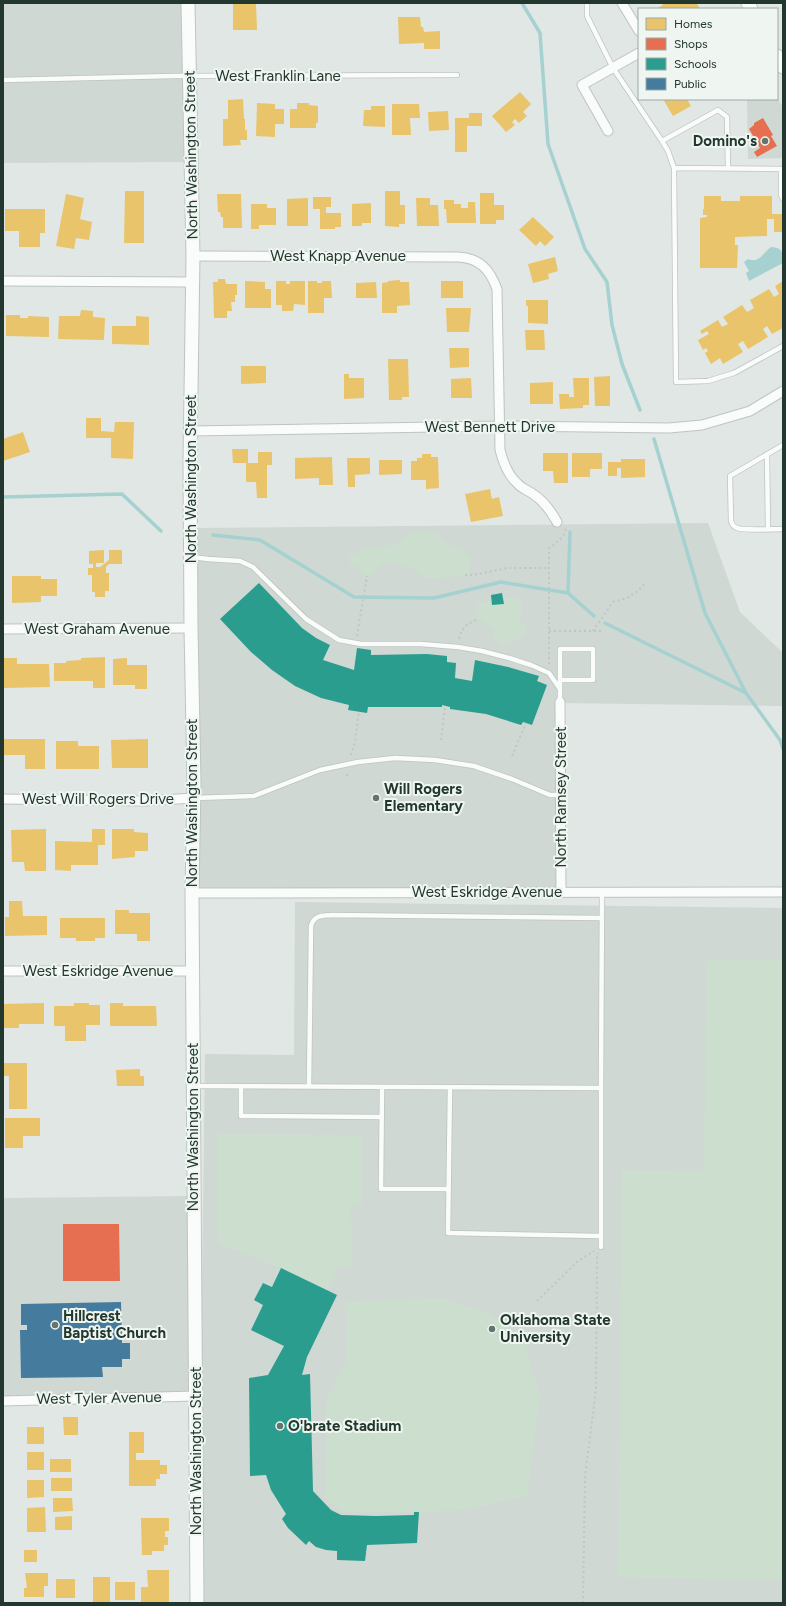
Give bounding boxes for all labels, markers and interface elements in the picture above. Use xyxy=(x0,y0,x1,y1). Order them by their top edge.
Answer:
legend xyxy=(638,8,778,100)
text: Homes xyxy=(674,17,713,31)
text: Shops xyxy=(674,37,708,51)
text: Schools xyxy=(674,57,717,71)
street label: West Franklin Lane xyxy=(215,67,341,85)
street label: North Washington Street xyxy=(181,70,201,240)
text: Public xyxy=(674,77,707,91)
place label: Domino's xyxy=(693,132,757,150)
marker: Domino's xyxy=(760,136,770,146)
street label: West Knapp Avenue xyxy=(270,247,406,265)
street label: North Washington Street xyxy=(182,394,200,564)
street label: West Bennett Drive xyxy=(425,418,555,436)
street label: West Graham Avenue xyxy=(24,620,170,638)
street label: North Washington Street xyxy=(183,718,201,888)
street label: North Ramsey Street xyxy=(552,726,570,868)
place label: Will Rogers Elementary xyxy=(384,780,463,815)
street label: West Will Rogers Drive xyxy=(22,790,174,808)
marker: Will Rogers Elementary xyxy=(371,793,381,803)
street label: West Eskridge Avenue xyxy=(412,883,562,901)
street label: West Eskridge Avenue xyxy=(23,962,173,980)
street label: North Washington Street xyxy=(184,1042,202,1212)
place label: Hillcrest Baptist Church xyxy=(63,1307,166,1342)
place label: Oklahoma State University xyxy=(500,1311,611,1346)
marker: Hillcrest Baptist Church xyxy=(50,1320,60,1330)
marker: Oklahoma State University xyxy=(487,1324,497,1334)
street label: North Washington Street xyxy=(187,1366,205,1536)
street label: West Tyler Avenue xyxy=(36,1388,162,1408)
place label: O'brate Stadium xyxy=(288,1417,401,1435)
marker: O'brate Stadium xyxy=(275,1421,285,1431)

